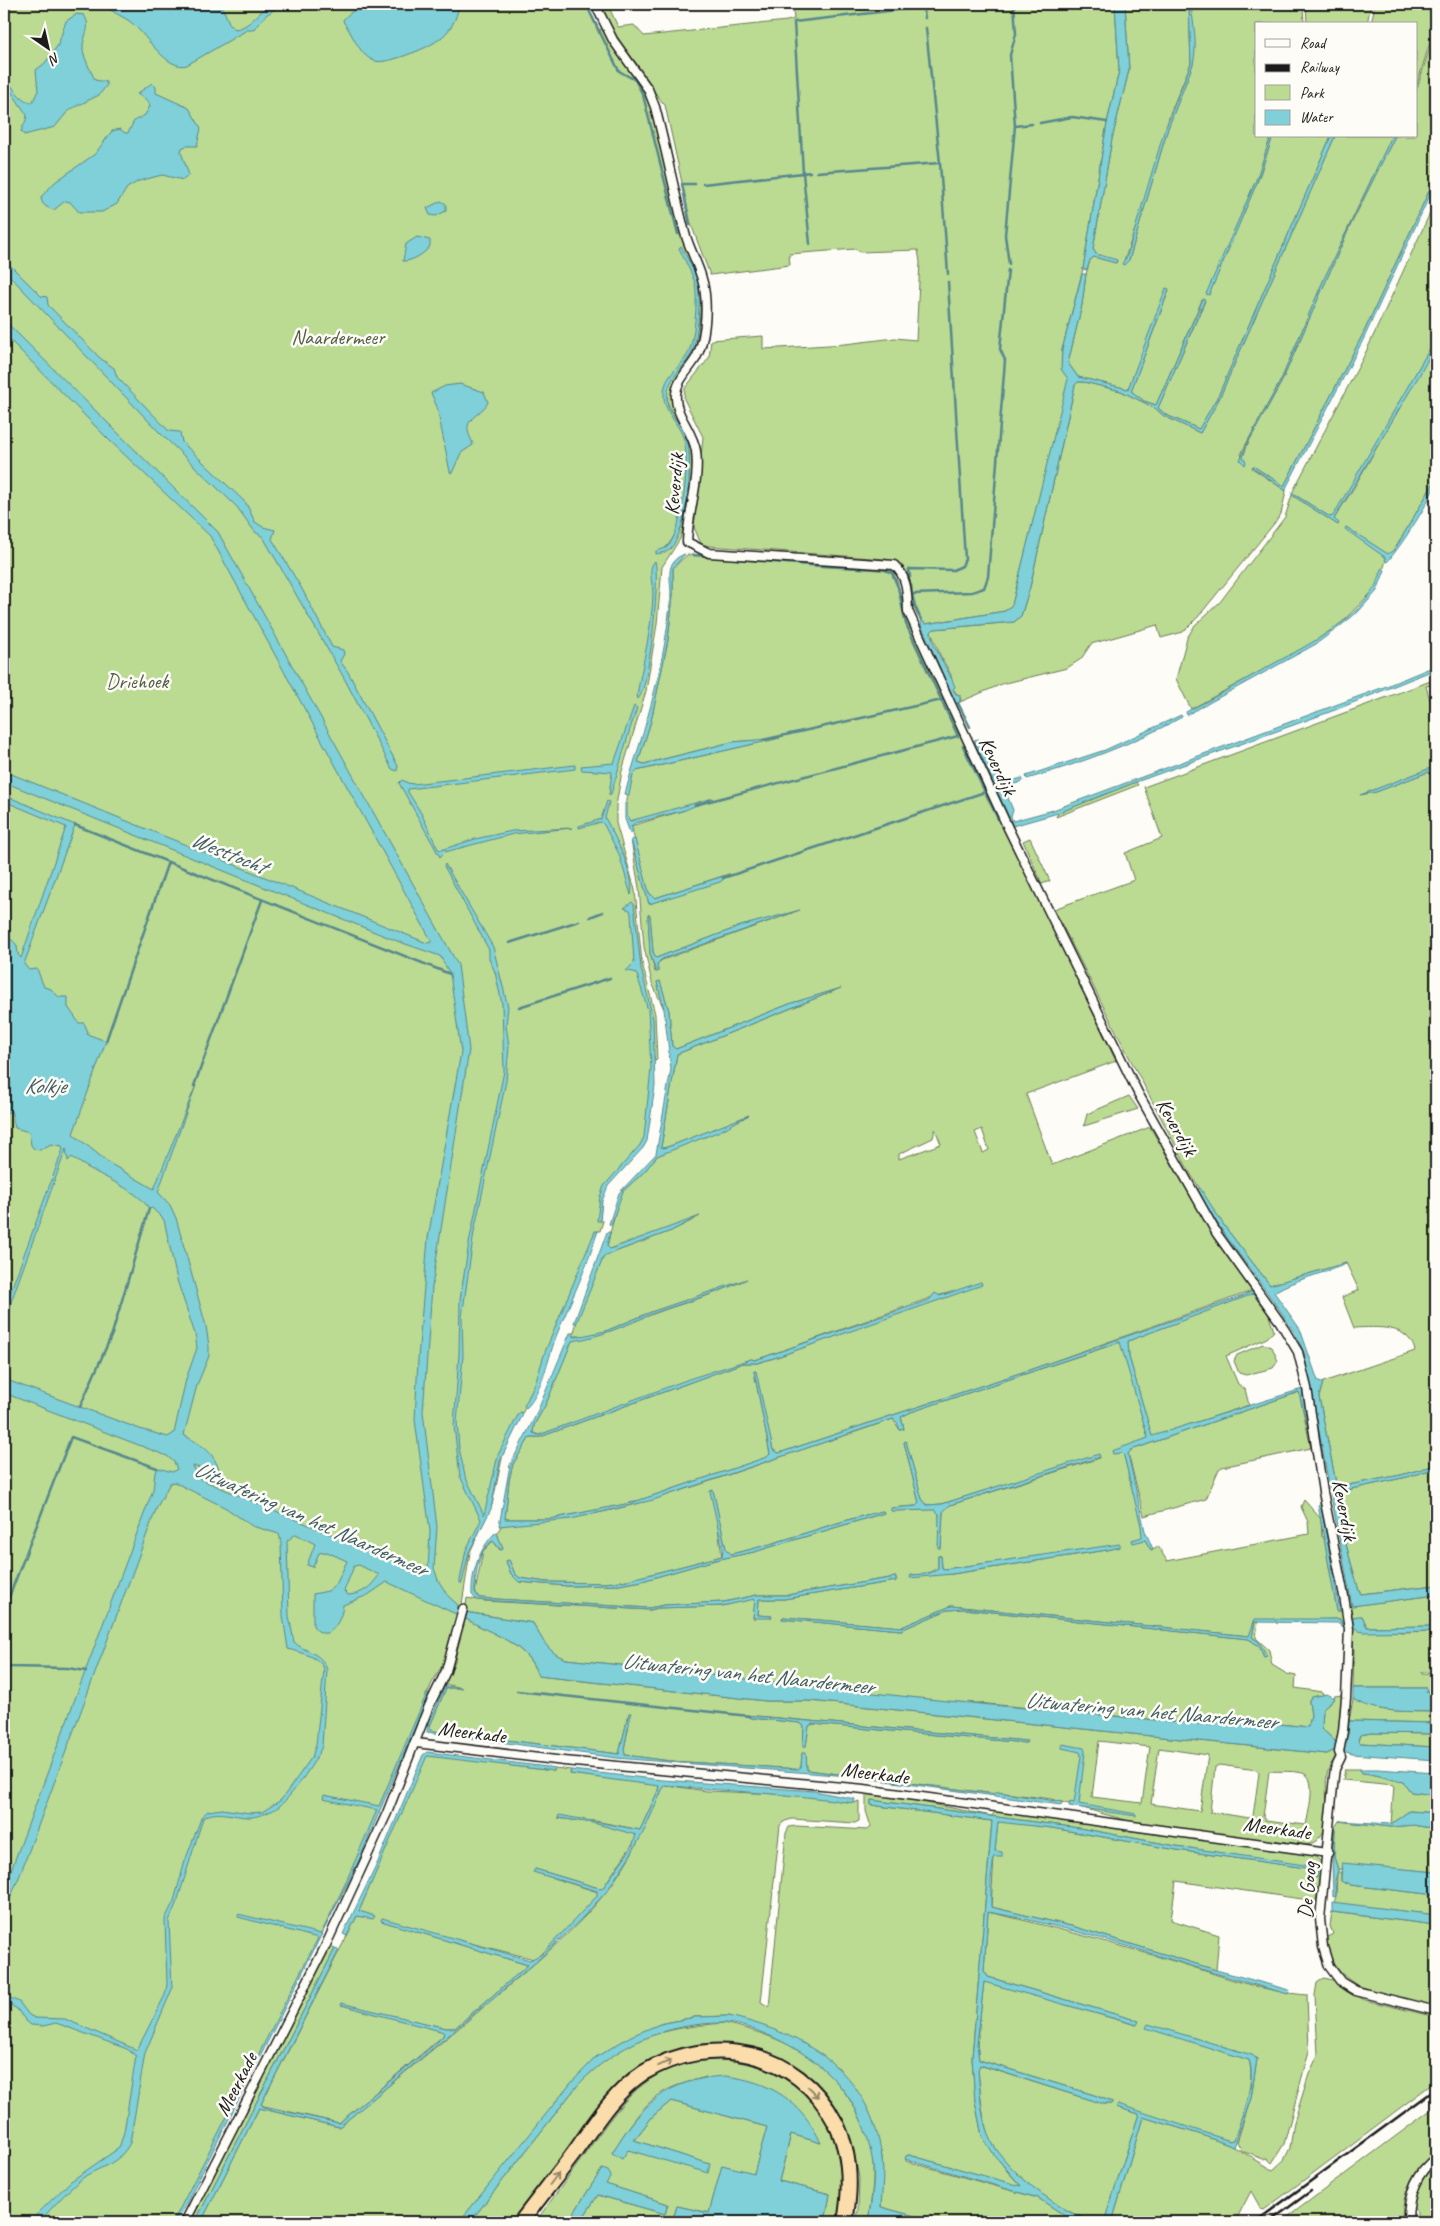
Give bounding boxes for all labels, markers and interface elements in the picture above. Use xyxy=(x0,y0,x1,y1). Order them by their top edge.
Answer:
north arrow xyxy=(22,22,72,72)
legend xyxy=(1255,22,1418,138)
text: Road xyxy=(1300,34,1327,53)
text: N xyxy=(45,49,63,69)
text: Railway xyxy=(1300,58,1341,77)
text: Park xyxy=(1300,84,1325,103)
text: Water xyxy=(1300,108,1334,127)
park label: Naardermeer xyxy=(291,324,386,350)
street label: Keverdijk xyxy=(658,451,690,516)
park label: Driehoek xyxy=(106,668,169,694)
street label: Keverdijk xyxy=(973,732,1023,801)
water label: Westtocht xyxy=(187,825,275,883)
water label: Kolkje xyxy=(24,1072,69,1100)
street label: Keverdijk xyxy=(1151,1094,1204,1162)
water label: Uitwatering van het Naardermeer xyxy=(190,1455,435,1585)
street label: Keverdijk xyxy=(1326,1477,1364,1544)
water label: Uitwatering van het Naardermeer xyxy=(621,1647,879,1702)
water label: Uitwatering van het Naardermeer xyxy=(1024,1686,1282,1736)
street label: Meerkade xyxy=(437,1715,509,1749)
street label: Meerkade xyxy=(840,1756,912,1790)
street label: Meerkade xyxy=(1242,1810,1314,1846)
street label: De Goog xyxy=(1292,1859,1323,1920)
street label: Meerkade xyxy=(209,2046,264,2120)
one-way arrow xyxy=(657,2057,672,2067)
one-way arrow xyxy=(807,2086,819,2098)
one-way arrow xyxy=(549,2172,559,2186)

